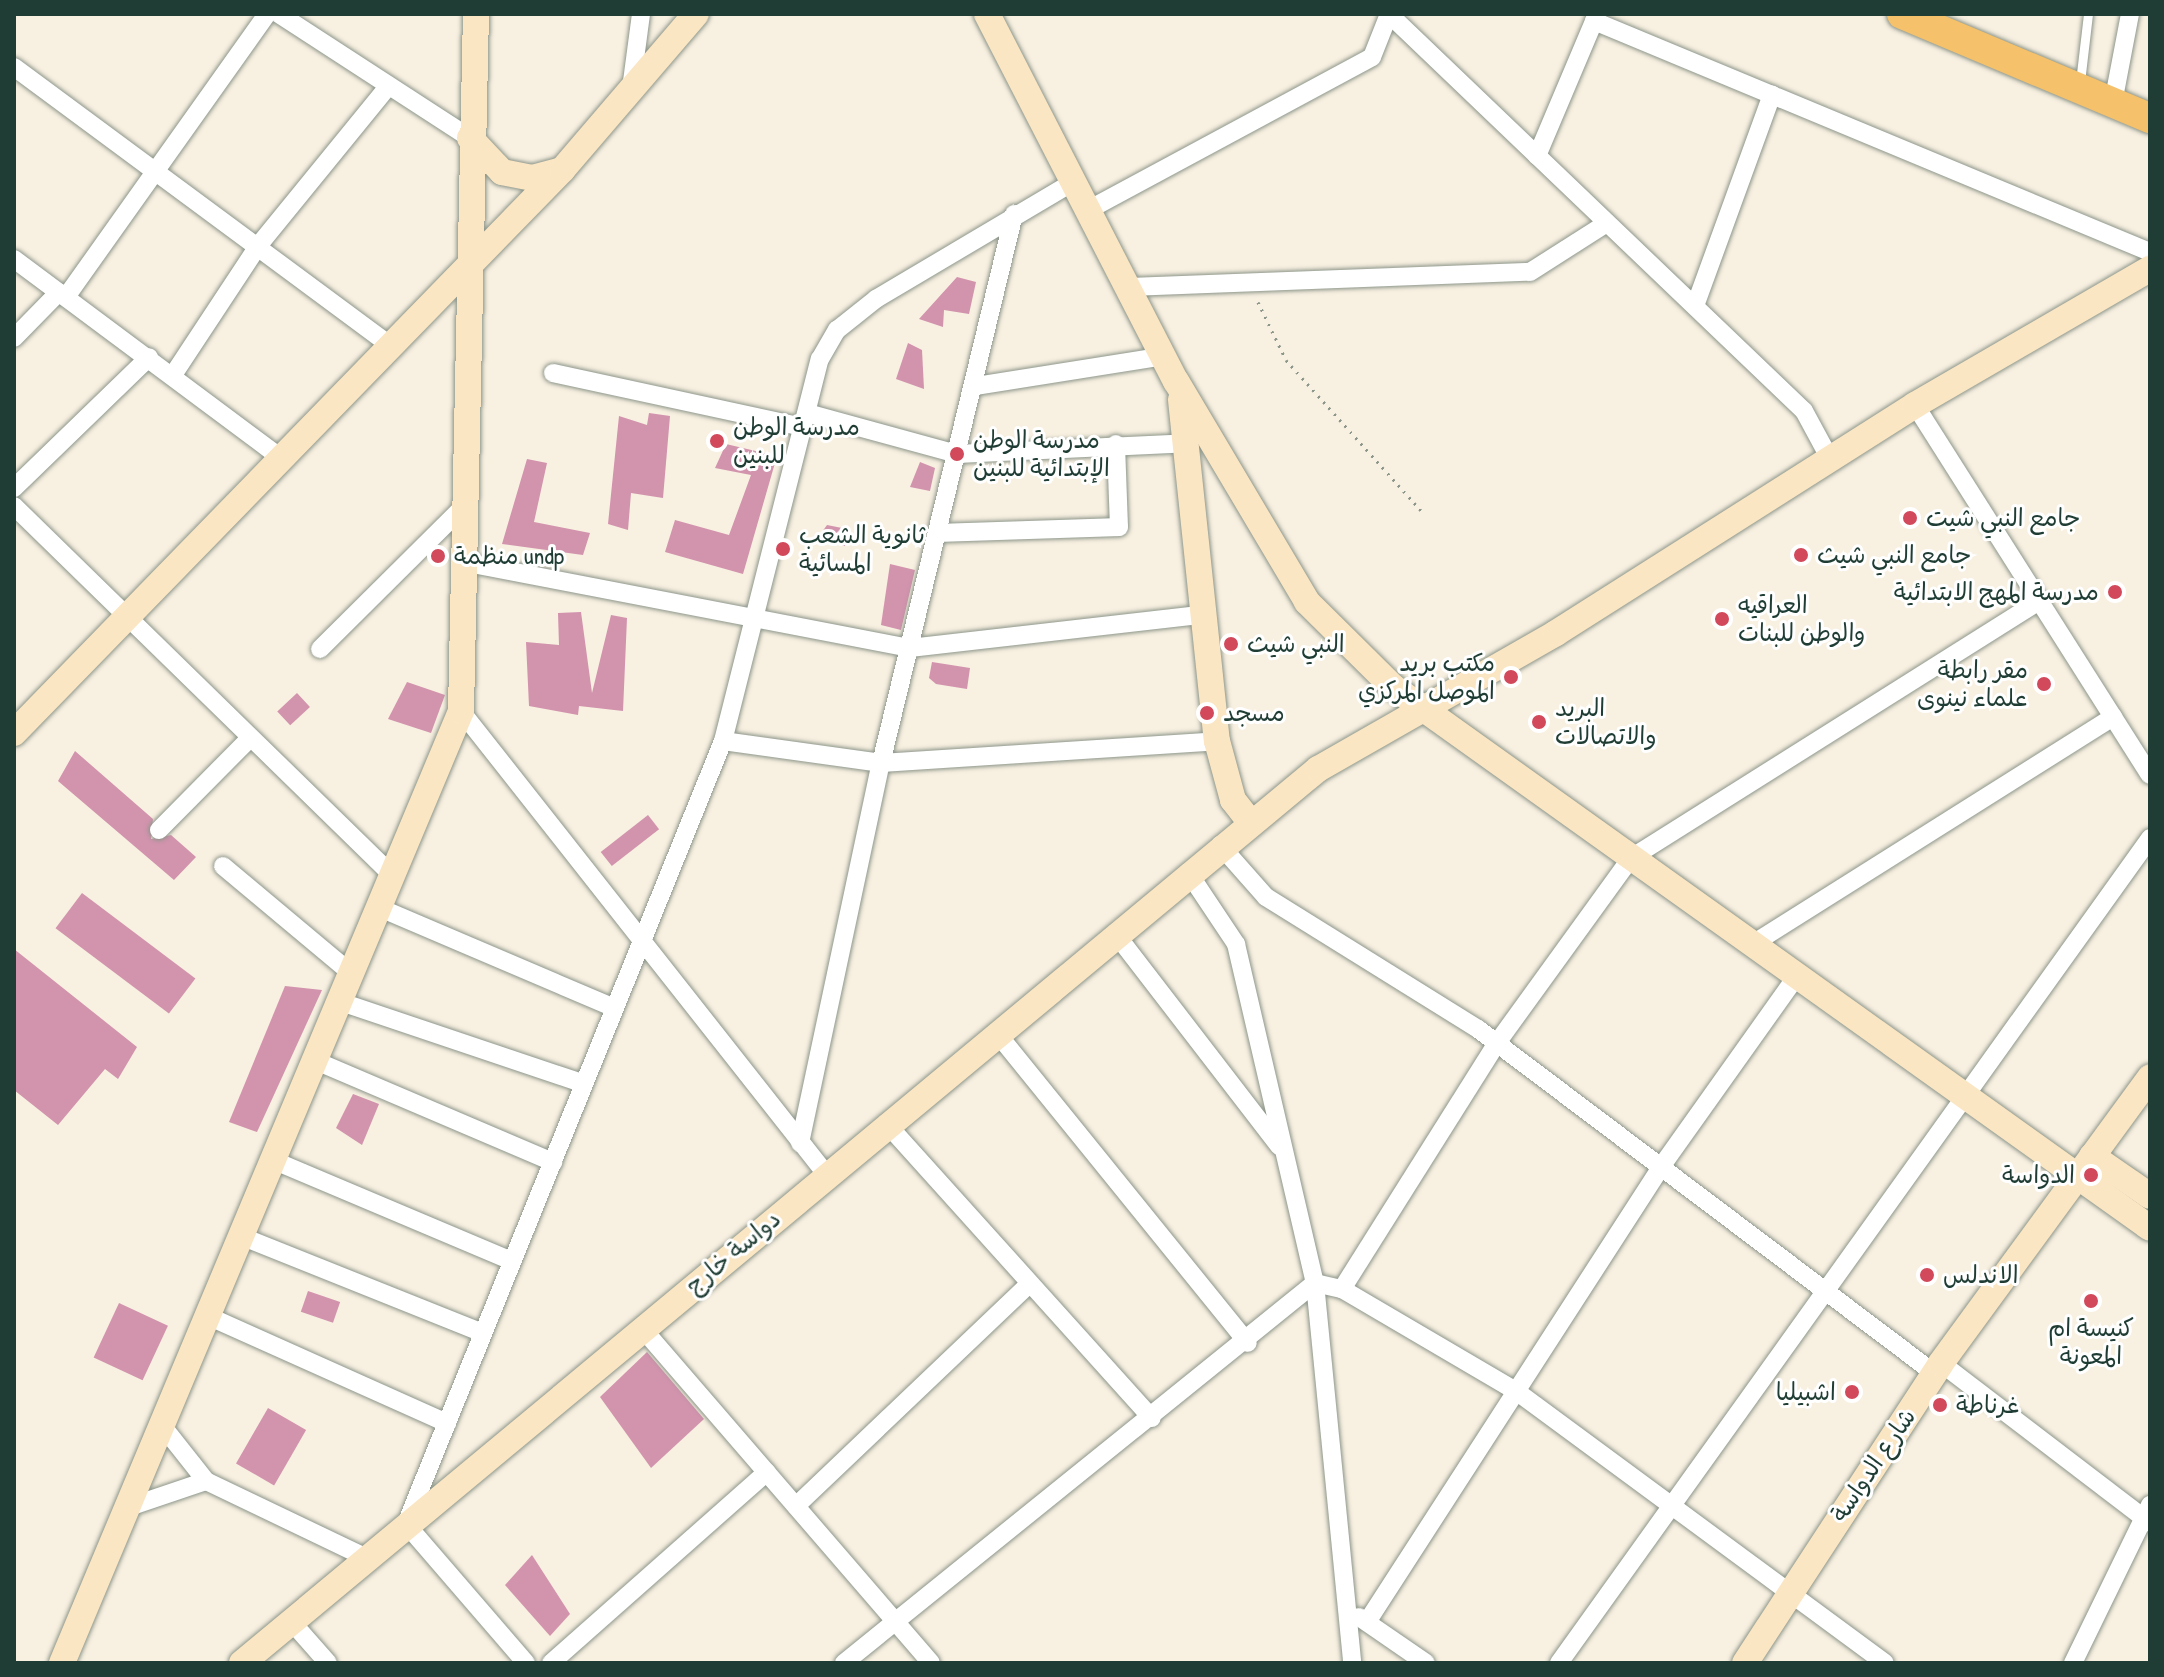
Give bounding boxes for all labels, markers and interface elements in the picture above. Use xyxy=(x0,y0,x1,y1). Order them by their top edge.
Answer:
place label: مدرسة الوطن للبنين xyxy=(733,413,860,469)
place label: مدرسة الوطن الإبتدائية للبنين xyxy=(973,426,1110,482)
marker: مدرسة الوطن للبنين xyxy=(708,432,726,450)
marker: مدرسة الوطن الإبتدائية للبنين xyxy=(948,445,966,463)
place label: جامع النبي شيت xyxy=(1926,504,2080,532)
marker: جامع النبي شيت xyxy=(1901,509,1919,527)
place label: ثانوية الشعب المسائية xyxy=(799,521,925,577)
marker: ثانوية الشعب المسائية xyxy=(774,540,792,558)
place label: جامع النبي شيث xyxy=(1817,541,1971,569)
place label: منظمة undp xyxy=(454,542,564,570)
marker: جامع النبي شيث xyxy=(1792,546,1810,564)
marker: منظمة undp xyxy=(429,547,447,565)
place label: مدرسة المهج الابتدائية xyxy=(1894,578,2099,606)
marker: مدرسة المهج الابتدائية xyxy=(2106,583,2124,601)
place label: العراقيه والوطن للبنات xyxy=(1738,591,1865,647)
marker: العراقيه والوطن للبنات xyxy=(1713,610,1731,628)
place label: النبي شيث xyxy=(1247,630,1345,658)
marker: النبي شيث xyxy=(1222,635,1240,653)
place label: مكتب بريد الموصل المركزي xyxy=(1358,649,1495,705)
place label: مقر رابطة علماء نينوى xyxy=(1917,656,2028,712)
marker: مكتب بريد الموصل المركزي xyxy=(1502,668,1520,686)
marker: مقر رابطة علماء نينوى xyxy=(2035,675,2053,693)
place label: البريد والاتصالات xyxy=(1555,694,1656,750)
place label: مسجد xyxy=(1223,699,1285,727)
marker: مسجد xyxy=(1198,704,1216,722)
marker: البريد والاتصالات xyxy=(1530,713,1548,731)
place label: الدواسة xyxy=(2002,1161,2075,1189)
marker: الدواسة xyxy=(2082,1166,2100,1184)
street label: دواسة خارج xyxy=(680,1204,786,1300)
place label: الاندلس xyxy=(1943,1261,2019,1289)
marker: الاندلس xyxy=(1918,1266,1936,1284)
marker: كنيسة ام المعونة xyxy=(2082,1292,2100,1310)
place label: كنيسة ام المعونة xyxy=(2048,1314,2134,1370)
place label: اشبيليا xyxy=(1776,1378,1836,1406)
marker: اشبيليا xyxy=(1843,1383,1861,1401)
place label: غرناطة xyxy=(1956,1391,2019,1419)
marker: غرناطة xyxy=(1931,1396,1949,1414)
street label: شارع الدواسة xyxy=(1825,1403,1921,1527)

